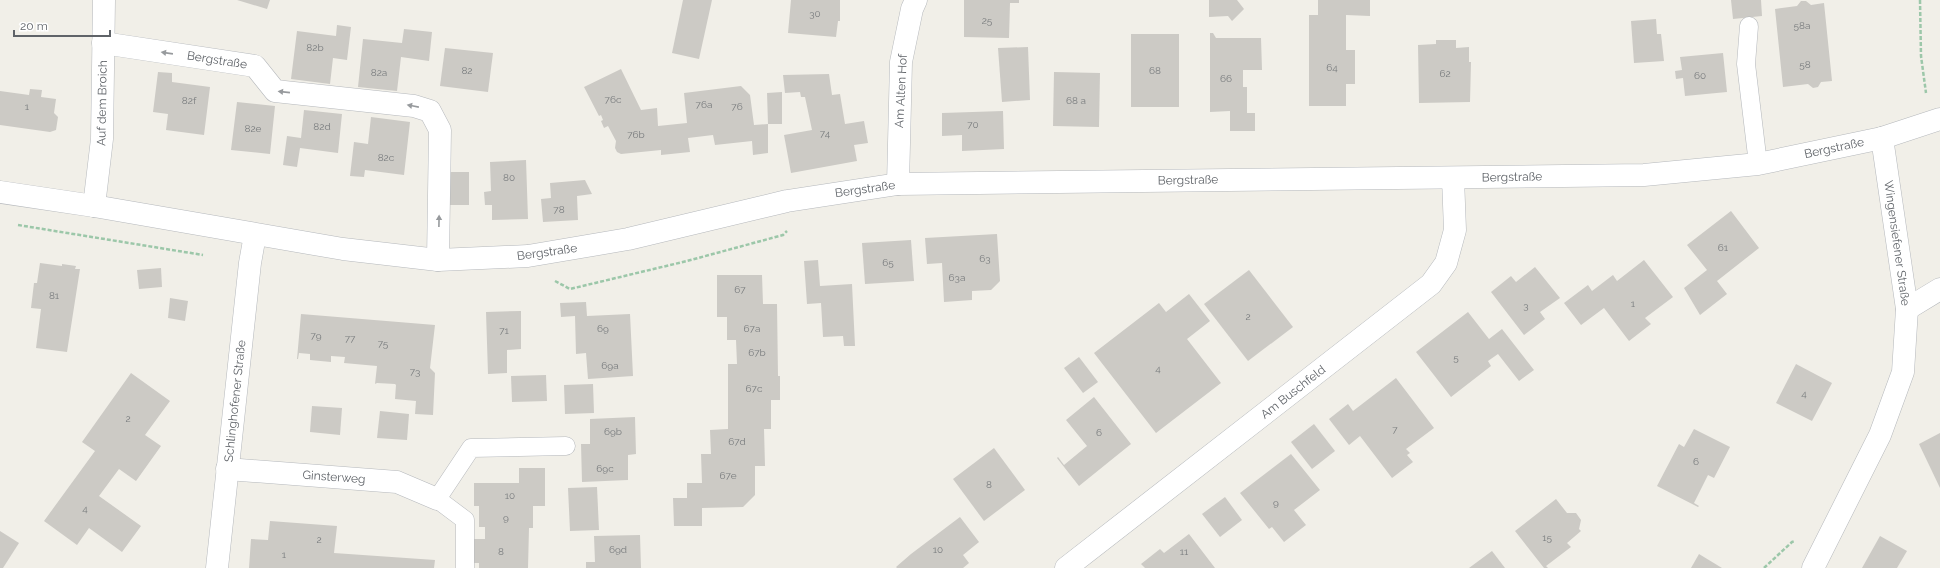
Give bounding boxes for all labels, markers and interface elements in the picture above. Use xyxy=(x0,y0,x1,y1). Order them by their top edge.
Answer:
house number: 30 xyxy=(809,8,821,19)
scale bar xyxy=(14,12,110,38)
house number: 25 xyxy=(982,15,993,26)
text: 20 m xyxy=(20,19,48,33)
house number: 58a xyxy=(1794,20,1810,31)
house number: 82b xyxy=(306,42,324,53)
street label: Bergstraße xyxy=(186,48,248,72)
one-way arrow xyxy=(161,50,173,56)
street label: Am Alten Hof xyxy=(892,53,910,128)
house number: 58 xyxy=(1799,59,1811,70)
street label: Auf dem Broich xyxy=(94,60,110,146)
house number: 64 xyxy=(1326,62,1338,73)
house number: 82 xyxy=(461,65,473,76)
house number: 68 xyxy=(1149,65,1161,76)
house number: 82a xyxy=(371,67,387,78)
house number: 62 xyxy=(1439,68,1451,79)
house number: 60 xyxy=(1694,70,1706,81)
house number: 66 xyxy=(1220,73,1232,84)
one-way arrow xyxy=(278,89,290,95)
house number: 76c xyxy=(605,94,622,105)
house number: 82f xyxy=(182,95,197,106)
house number: 68 a xyxy=(1066,95,1086,106)
house number: 76a xyxy=(696,99,712,110)
house number: 1 xyxy=(25,101,30,112)
house number: 76 xyxy=(731,101,743,112)
one-way arrow xyxy=(407,103,419,109)
house number: 70 xyxy=(967,119,979,130)
house number: 82d xyxy=(313,121,331,132)
house number: 82e xyxy=(244,123,262,134)
house number: 74 xyxy=(820,128,831,139)
house number: 76b xyxy=(627,129,645,140)
street label: Bergstraße xyxy=(1803,135,1865,161)
house number: 82c xyxy=(378,152,395,163)
street label: Bergstraße xyxy=(1482,169,1542,185)
house number: 80 xyxy=(503,172,515,183)
street label: Bergstraße xyxy=(1158,172,1218,188)
street label: Bergstraße xyxy=(834,178,896,200)
street label: Wingensiefener Straße xyxy=(1881,179,1913,307)
house number: 78 xyxy=(553,204,565,215)
one-way arrow xyxy=(436,214,442,227)
street label: Bergstraße xyxy=(516,241,578,263)
house number: 61 xyxy=(1718,242,1729,253)
house number: 63 xyxy=(979,253,991,264)
house number: 65 xyxy=(882,257,894,268)
house number: 63a xyxy=(949,272,965,283)
house number: 67 xyxy=(734,284,746,295)
house number: 81 xyxy=(49,290,60,301)
house number: 1 xyxy=(1631,298,1636,309)
house number: 3 xyxy=(1523,300,1529,311)
house number: 2 xyxy=(1245,311,1251,322)
house number: 69 xyxy=(597,323,609,334)
house number: 67a xyxy=(744,323,760,334)
house number: 71 xyxy=(499,325,510,336)
house number: 79 xyxy=(310,330,322,341)
house number: 77 xyxy=(345,333,356,344)
house number: 75 xyxy=(378,338,389,349)
street label: Schlinghofener Straße xyxy=(222,339,248,463)
house number: 67b xyxy=(748,347,766,358)
house number: 5 xyxy=(1453,352,1459,363)
house number: 69a xyxy=(601,360,619,371)
street label: Am Buschfeld xyxy=(1258,362,1328,422)
house number: 4 xyxy=(1155,363,1161,374)
house number: 73 xyxy=(410,366,420,377)
house number: 67c xyxy=(746,383,763,394)
house number: 4 xyxy=(1801,388,1807,399)
house number: 2 xyxy=(125,413,131,424)
house number: 7 xyxy=(1392,424,1398,435)
house number: 69b xyxy=(604,426,622,437)
house number: 6 xyxy=(1096,427,1102,438)
house number: 67d xyxy=(728,436,746,447)
house number: 6 xyxy=(1693,456,1699,467)
house number: 69c xyxy=(596,463,614,474)
street label: Ginsterweg xyxy=(302,468,366,486)
house number: 67e xyxy=(719,470,737,481)
house number: 8 xyxy=(986,479,992,490)
house number: 10 xyxy=(505,490,515,501)
house number: 9 xyxy=(1273,497,1279,508)
house number: 4 xyxy=(82,503,88,514)
house number: 9 xyxy=(503,512,509,523)
house number: 15 xyxy=(1542,532,1552,543)
house number: 2 xyxy=(316,534,322,545)
house number: 69d xyxy=(609,544,627,555)
house number: 10 xyxy=(933,544,943,555)
house number: 8 xyxy=(498,546,504,557)
house number: 11 xyxy=(1180,546,1189,557)
house number: 1 xyxy=(282,549,287,560)

